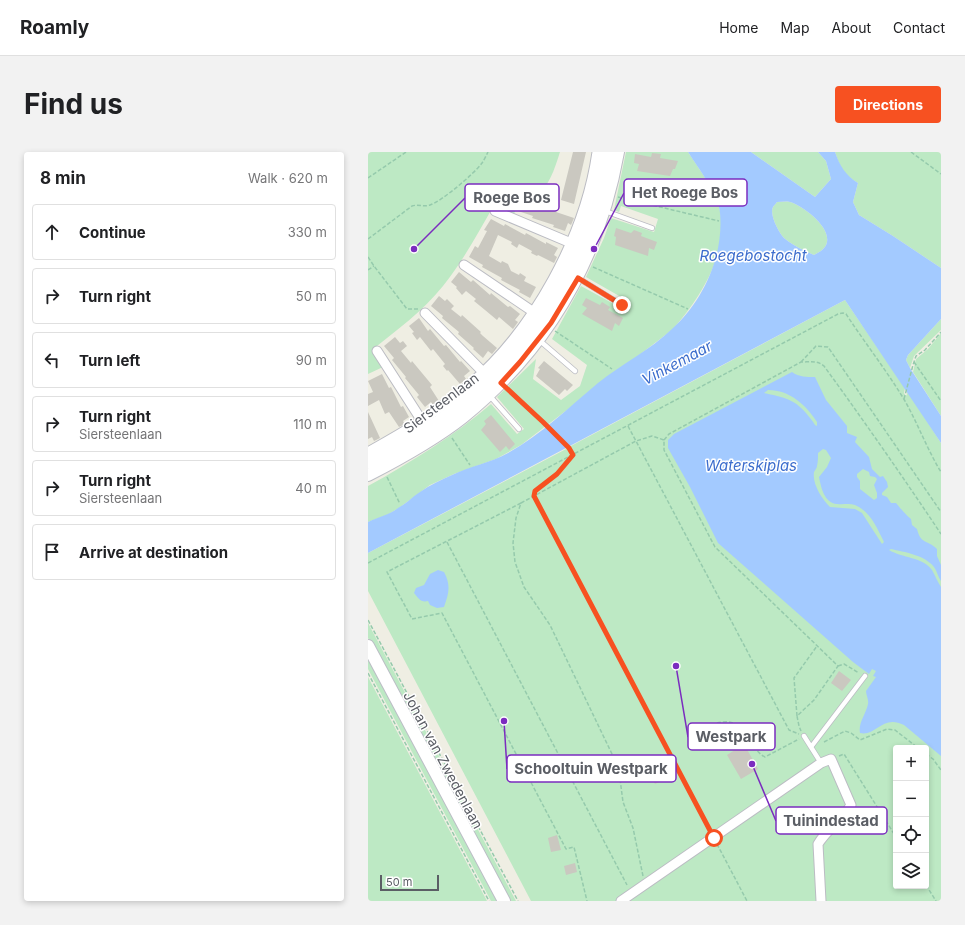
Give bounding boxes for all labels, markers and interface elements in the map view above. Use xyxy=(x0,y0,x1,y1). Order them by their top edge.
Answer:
text: Roamly xyxy=(20,16,89,39)
text: Home xyxy=(719,19,758,36)
text: Map xyxy=(780,19,810,36)
text: About xyxy=(832,19,871,36)
text: Contact xyxy=(893,19,945,36)
button: Directions xyxy=(835,86,941,123)
text: Find us xyxy=(24,87,123,121)
text: 8 min xyxy=(40,168,86,188)
text: Walk · 620 m xyxy=(248,170,328,186)
callout: Het Roege Bos xyxy=(624,179,747,206)
text: Het Roege Bos xyxy=(632,183,738,202)
callout: Roege Bos xyxy=(465,184,559,211)
text: Roege Bos xyxy=(473,188,551,207)
icon: ahead xyxy=(41,221,63,243)
text: Continue xyxy=(79,223,146,242)
text: 330 m xyxy=(288,224,327,240)
water label: Roegebostocht xyxy=(699,246,808,265)
icon: right xyxy=(41,285,63,307)
text: Turn right xyxy=(79,287,151,306)
text: 50 m xyxy=(296,288,327,304)
route end xyxy=(613,296,631,314)
water label: Vinkemaar xyxy=(638,336,715,389)
icon: left xyxy=(41,349,63,371)
text: Turn left xyxy=(79,351,140,370)
text: 90 m xyxy=(296,352,327,368)
street label: Siersteenlaan xyxy=(400,369,482,436)
text: Turn right xyxy=(79,407,151,426)
icon: right xyxy=(41,413,63,435)
text: 110 m xyxy=(293,416,327,432)
text: Siersteenlaan xyxy=(79,426,162,442)
water label: Waterskiplas xyxy=(705,456,797,475)
text: Turn right xyxy=(79,471,151,490)
icon: right xyxy=(41,477,63,499)
text: 40 m xyxy=(295,480,327,496)
text: Siersteenlaan xyxy=(79,490,162,506)
icon: arrive xyxy=(41,541,63,563)
text: Arrive at destination xyxy=(79,543,228,562)
street label: Johan van Zwedenlaan xyxy=(400,688,487,831)
callout: Westpark xyxy=(688,723,775,750)
text: Westpark xyxy=(695,727,767,746)
map controls xyxy=(893,745,929,889)
button: + xyxy=(893,745,929,781)
callout: Schooltuin Westpark xyxy=(507,755,676,782)
text: Schooltuin Westpark xyxy=(514,759,668,778)
button: − xyxy=(893,781,929,817)
callout: Tuinindestad xyxy=(776,807,887,834)
text: Tuinindestad xyxy=(783,811,879,830)
button: locate xyxy=(893,817,929,853)
route start xyxy=(705,829,723,847)
button: layers xyxy=(893,853,929,889)
scale bar xyxy=(380,873,439,892)
text: 50 m xyxy=(386,875,412,889)

